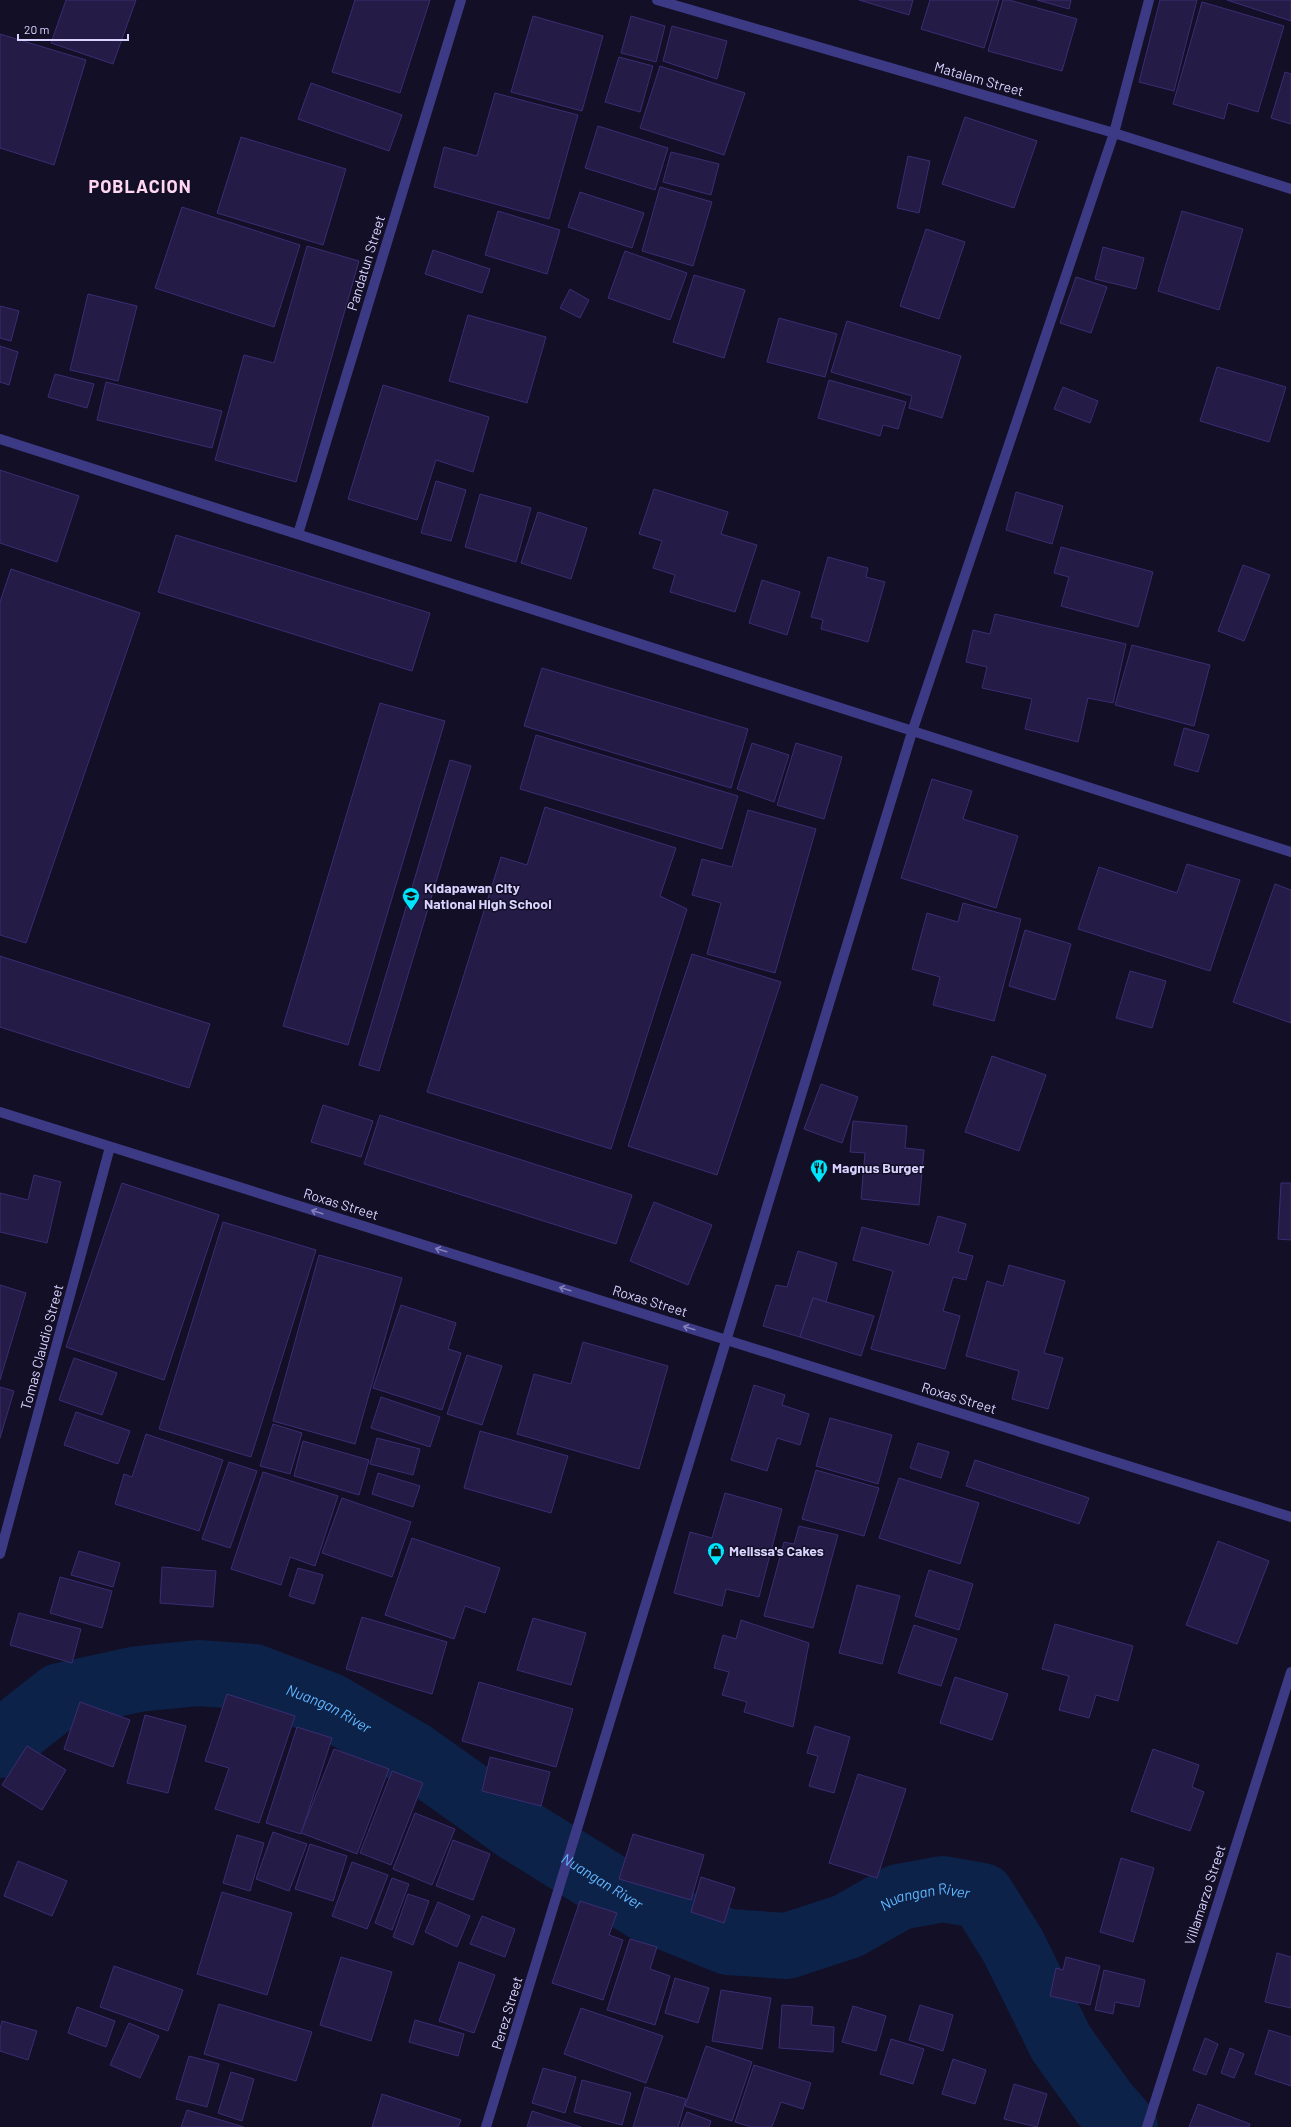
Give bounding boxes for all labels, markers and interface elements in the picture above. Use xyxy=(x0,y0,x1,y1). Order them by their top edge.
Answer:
scale bar xyxy=(18,16,128,42)
text: 20 m xyxy=(24,22,50,36)
street label: Matalam Street xyxy=(932,58,1026,99)
district label: POBLACION xyxy=(88,175,192,197)
street label: Pandatun Street xyxy=(343,213,388,313)
place label: Kidapawan City National High School xyxy=(424,879,552,912)
school or university icon: Kidapawan City National High School xyxy=(401,886,421,911)
restaurant icon: Magnus Burger xyxy=(809,1158,829,1183)
place label: Magnus Burger xyxy=(832,1159,925,1176)
street label: Roxas Street xyxy=(302,1184,381,1223)
one-way arrow xyxy=(311,1207,323,1215)
one-way arrow xyxy=(436,1246,448,1254)
street label: Roxas Street xyxy=(611,1281,690,1320)
street label: Tomas Claudio Street xyxy=(17,1282,66,1411)
one-way arrow xyxy=(559,1285,572,1292)
one-way arrow xyxy=(683,1324,696,1331)
street label: Roxas Street xyxy=(920,1378,999,1417)
shop icon: Melissa's Cakes xyxy=(706,1541,726,1566)
place label: Melissa's Cakes xyxy=(729,1542,824,1559)
water label: Nuangan River xyxy=(284,1680,375,1737)
street label: Villamarzo Street xyxy=(1180,1843,1229,1947)
water label: Nuangan River xyxy=(558,1849,647,1913)
water label: Nuangan River xyxy=(876,1878,972,1914)
street label: Perez Street xyxy=(487,1974,526,2051)

